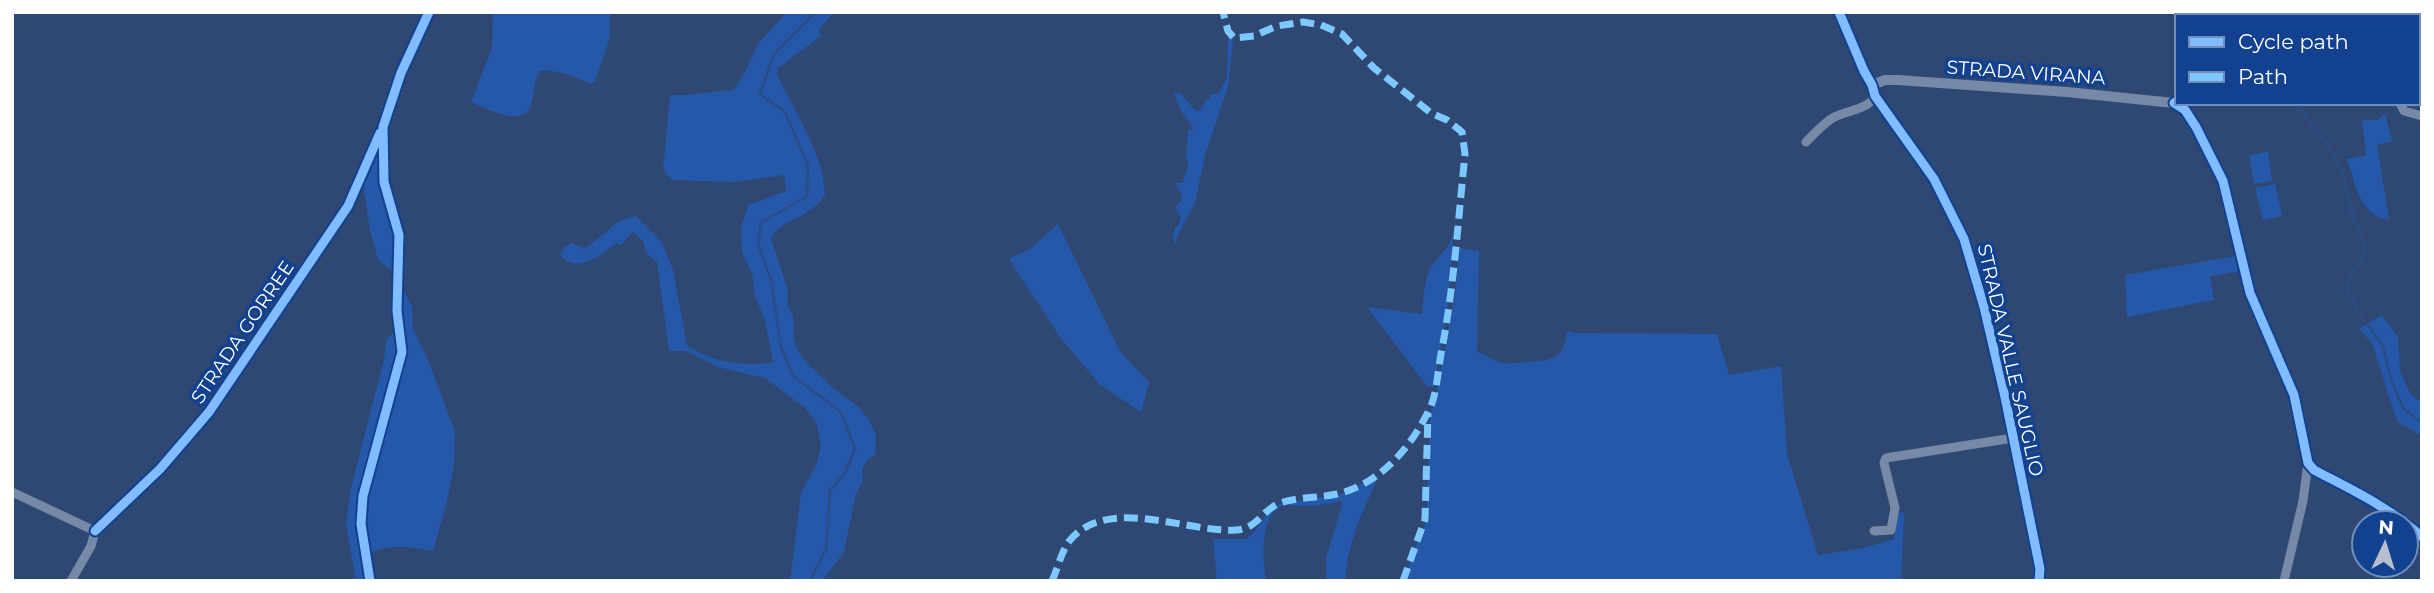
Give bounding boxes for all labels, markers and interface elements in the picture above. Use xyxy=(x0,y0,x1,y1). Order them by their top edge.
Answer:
legend xyxy=(2175,14,2420,105)
text: Cycle path xyxy=(2238,29,2349,54)
street label: STRADA VIRANA xyxy=(1946,55,2106,90)
text: Path xyxy=(2238,64,2288,89)
street label: STRADA VALLE SAUGLIO xyxy=(1973,242,2048,479)
street label: STRADA GORREE xyxy=(186,256,299,408)
north arrow xyxy=(2350,509,2420,579)
text: N xyxy=(2378,516,2395,540)

